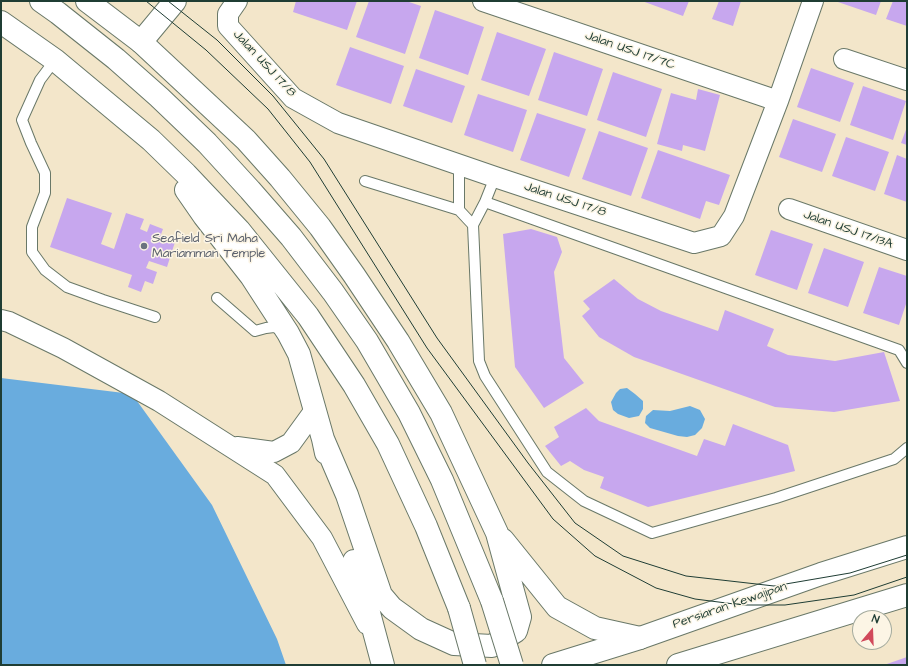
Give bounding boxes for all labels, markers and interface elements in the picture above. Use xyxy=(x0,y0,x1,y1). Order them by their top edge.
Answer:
street label: Jalan USJ 17/8 xyxy=(229,27,299,101)
street label: Jalan USJ 17/7C xyxy=(583,28,677,74)
street label: Jalan USJ 17/8 xyxy=(522,179,608,221)
street label: Jalan USJ 17/13A xyxy=(801,207,895,253)
place label: Seafield Sri Maha Mariamman Temple xyxy=(152,231,265,262)
marker: Seafield Sri Maha Mariamman Temple xyxy=(139,241,149,251)
street label: Persiaran Kewajipan xyxy=(671,579,789,633)
north arrow xyxy=(852,610,892,650)
text: N xyxy=(870,611,881,627)

